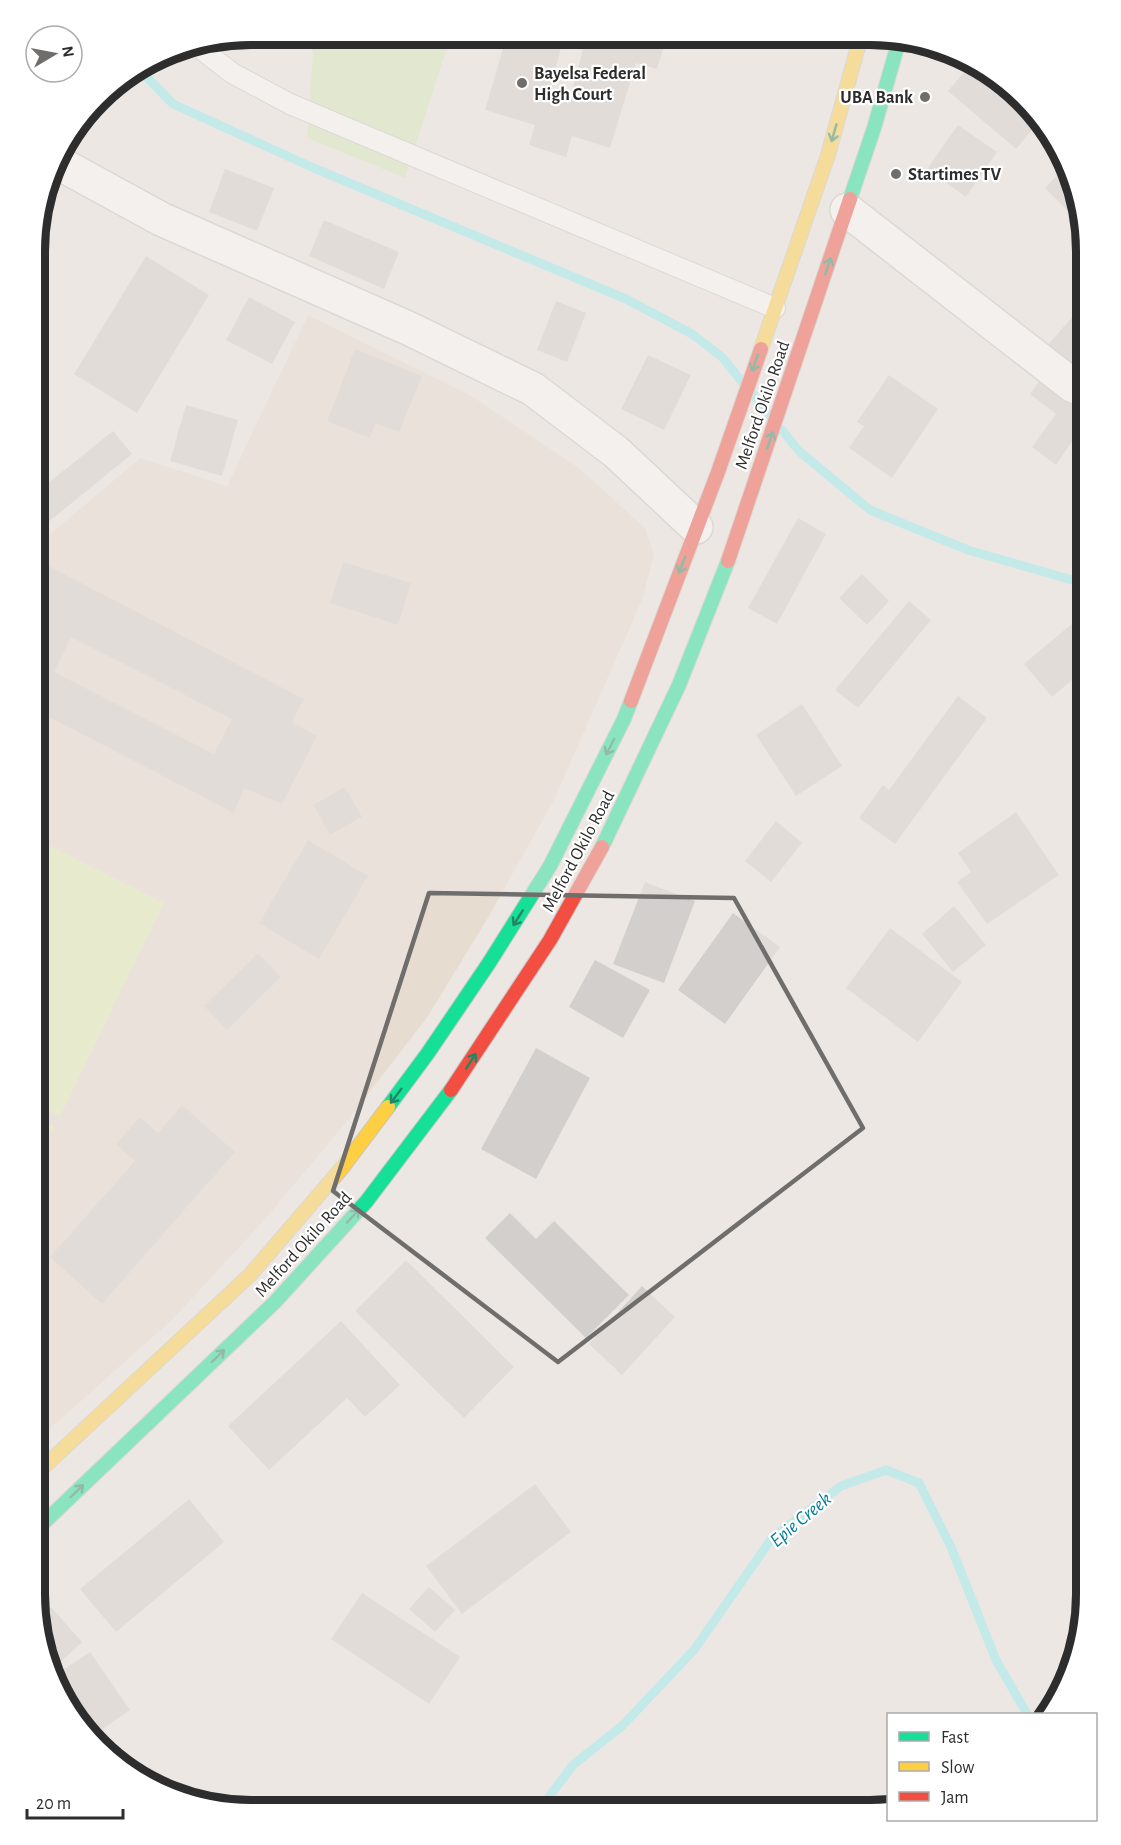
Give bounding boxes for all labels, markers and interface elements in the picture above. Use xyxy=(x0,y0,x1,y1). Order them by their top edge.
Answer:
north arrow xyxy=(24,24,84,84)
text: N xyxy=(59,45,77,58)
place label: Bayelsa Federal High Court xyxy=(534,65,646,104)
marker: Bayelsa Federal High Court xyxy=(515,76,529,90)
place label: UBA Bank xyxy=(840,89,913,107)
marker: UBA Bank xyxy=(918,90,932,104)
one-way arrow xyxy=(828,123,839,142)
place label: Startimes TV xyxy=(908,166,1001,184)
marker: Startimes TV xyxy=(889,167,903,181)
one-way arrow xyxy=(823,257,834,276)
street label: Melford Okilo Road xyxy=(733,339,793,472)
one-way arrow xyxy=(749,353,760,372)
one-way arrow xyxy=(765,431,776,450)
one-way arrow xyxy=(675,556,686,574)
one-way arrow xyxy=(604,737,615,755)
street label: Melford Okilo Road xyxy=(539,788,618,915)
one-way arrow xyxy=(511,909,523,926)
one-way arrow xyxy=(465,1052,478,1069)
one-way arrow xyxy=(389,1088,402,1104)
street label: Melford Okilo Road xyxy=(252,1189,355,1301)
one-way arrow xyxy=(346,1209,360,1224)
one-way arrow xyxy=(211,1349,226,1364)
one-way arrow xyxy=(69,1484,84,1498)
water label: Epie Creek xyxy=(766,1489,835,1551)
legend xyxy=(887,1713,1097,1821)
text: Fast xyxy=(941,1729,969,1747)
text: Slow xyxy=(941,1759,974,1777)
scale bar xyxy=(27,1782,123,1820)
text: Jam xyxy=(941,1789,969,1807)
text: 20 m xyxy=(36,1795,71,1813)

